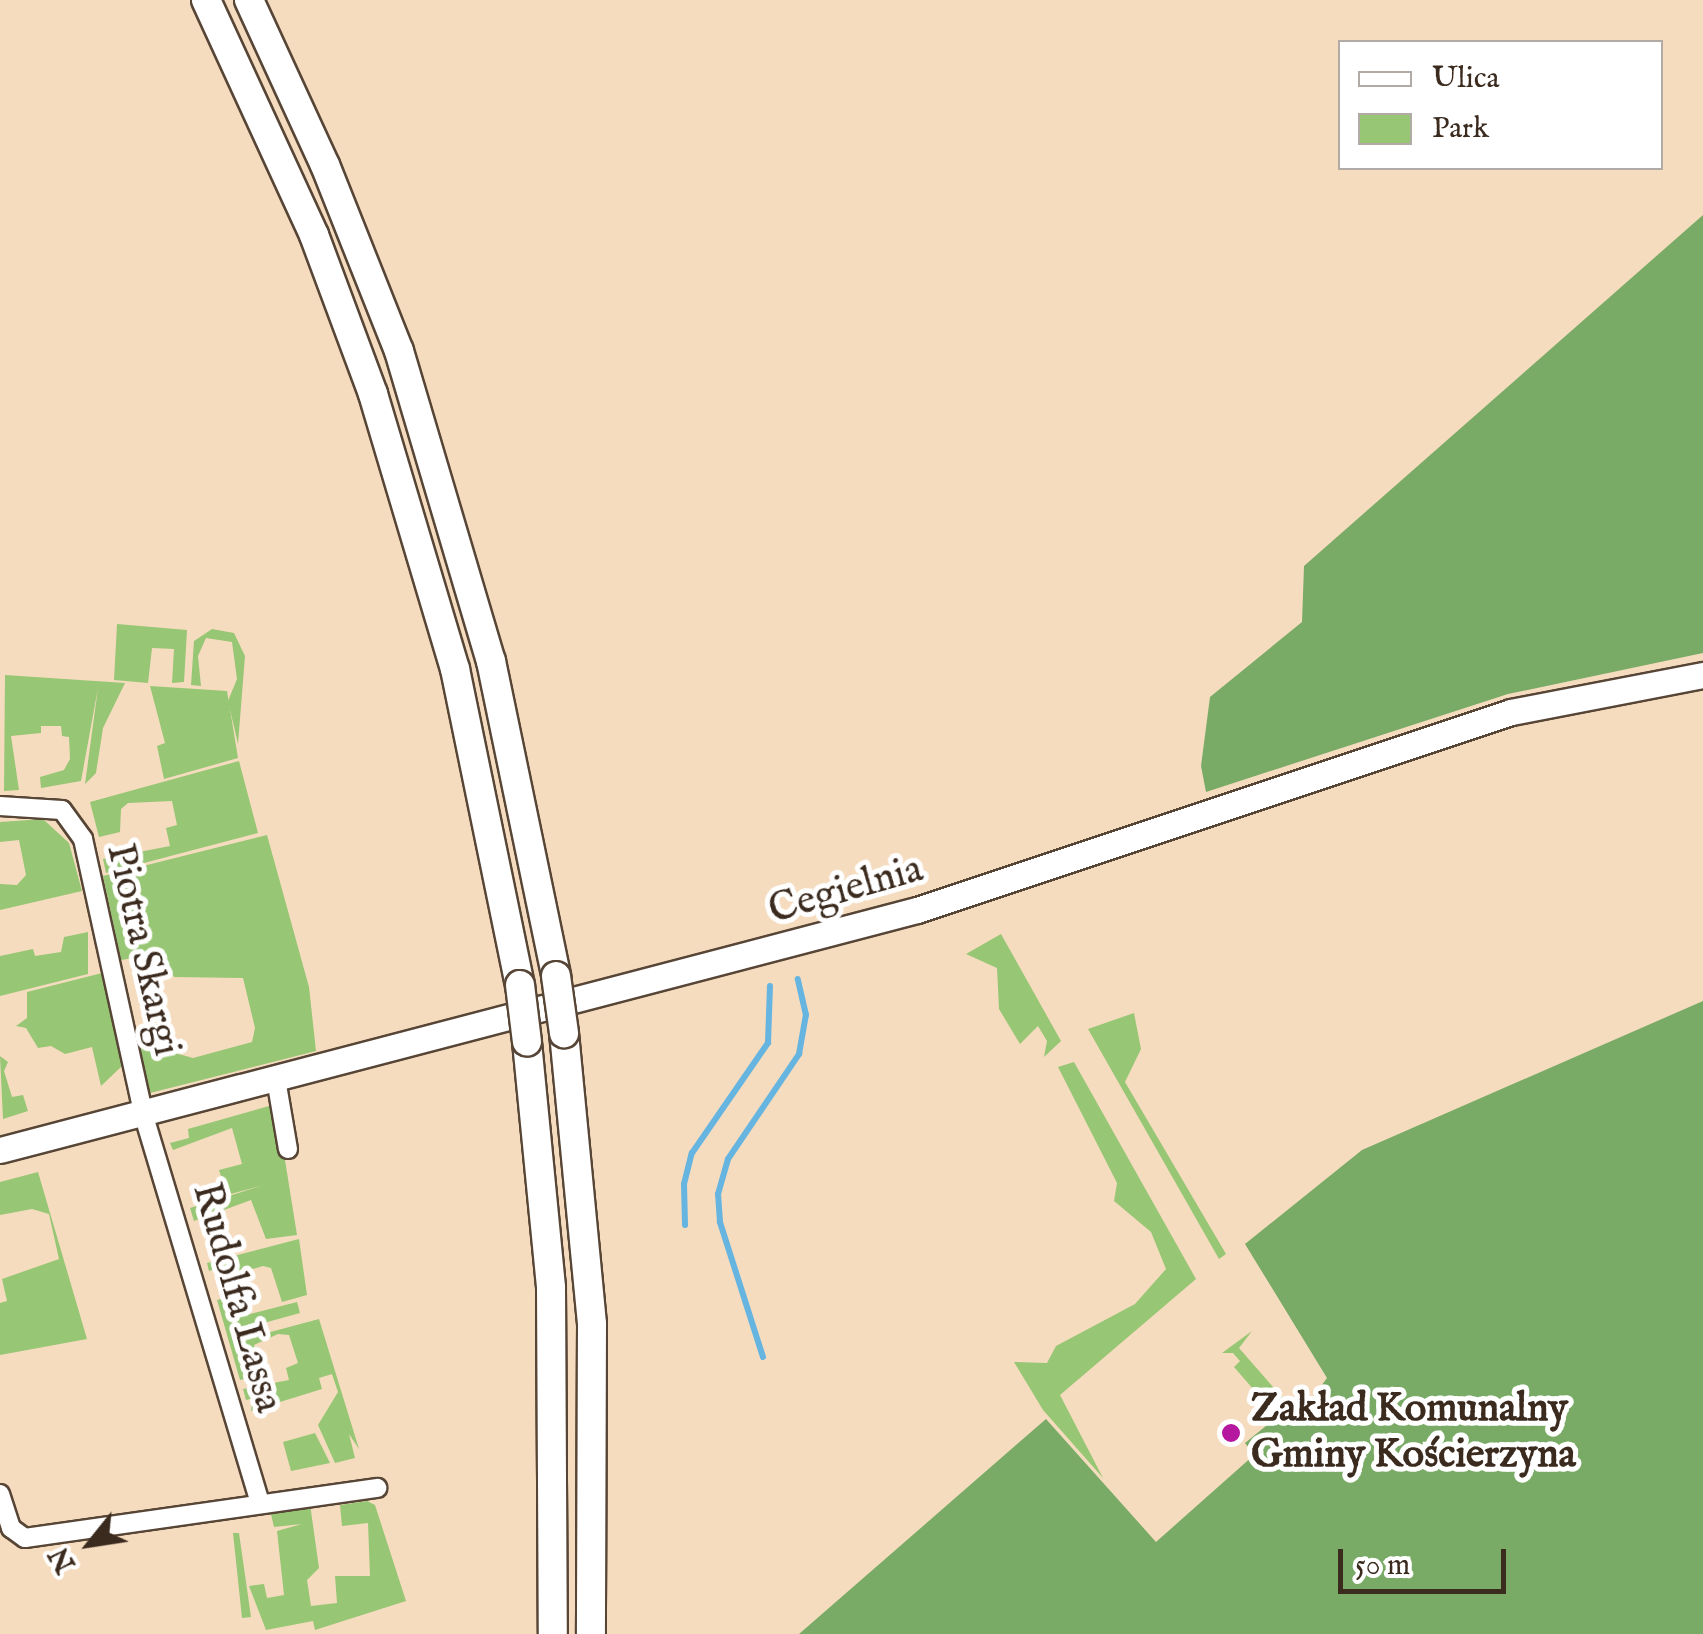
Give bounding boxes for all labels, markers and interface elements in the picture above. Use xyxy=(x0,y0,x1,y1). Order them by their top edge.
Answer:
legend xyxy=(1338,40,1663,170)
text: Ulica xyxy=(1432,60,1500,98)
text: Park xyxy=(1432,110,1489,148)
street label: Piotra Skargi xyxy=(94,839,190,1061)
street label: Cegielnia xyxy=(764,846,928,936)
street label: Rudolfa Lassa xyxy=(180,1178,292,1418)
place label: Zakład Komunalny Gminy Kościerzyna xyxy=(1251,1386,1576,1480)
marker: Zakład Komunalny Gminy Kościerzyna xyxy=(1220,1422,1242,1444)
north arrow xyxy=(40,1494,140,1594)
scale bar xyxy=(1343,1529,1510,1591)
text: N xyxy=(42,1540,85,1579)
text: 50 m xyxy=(1355,1547,1410,1585)

